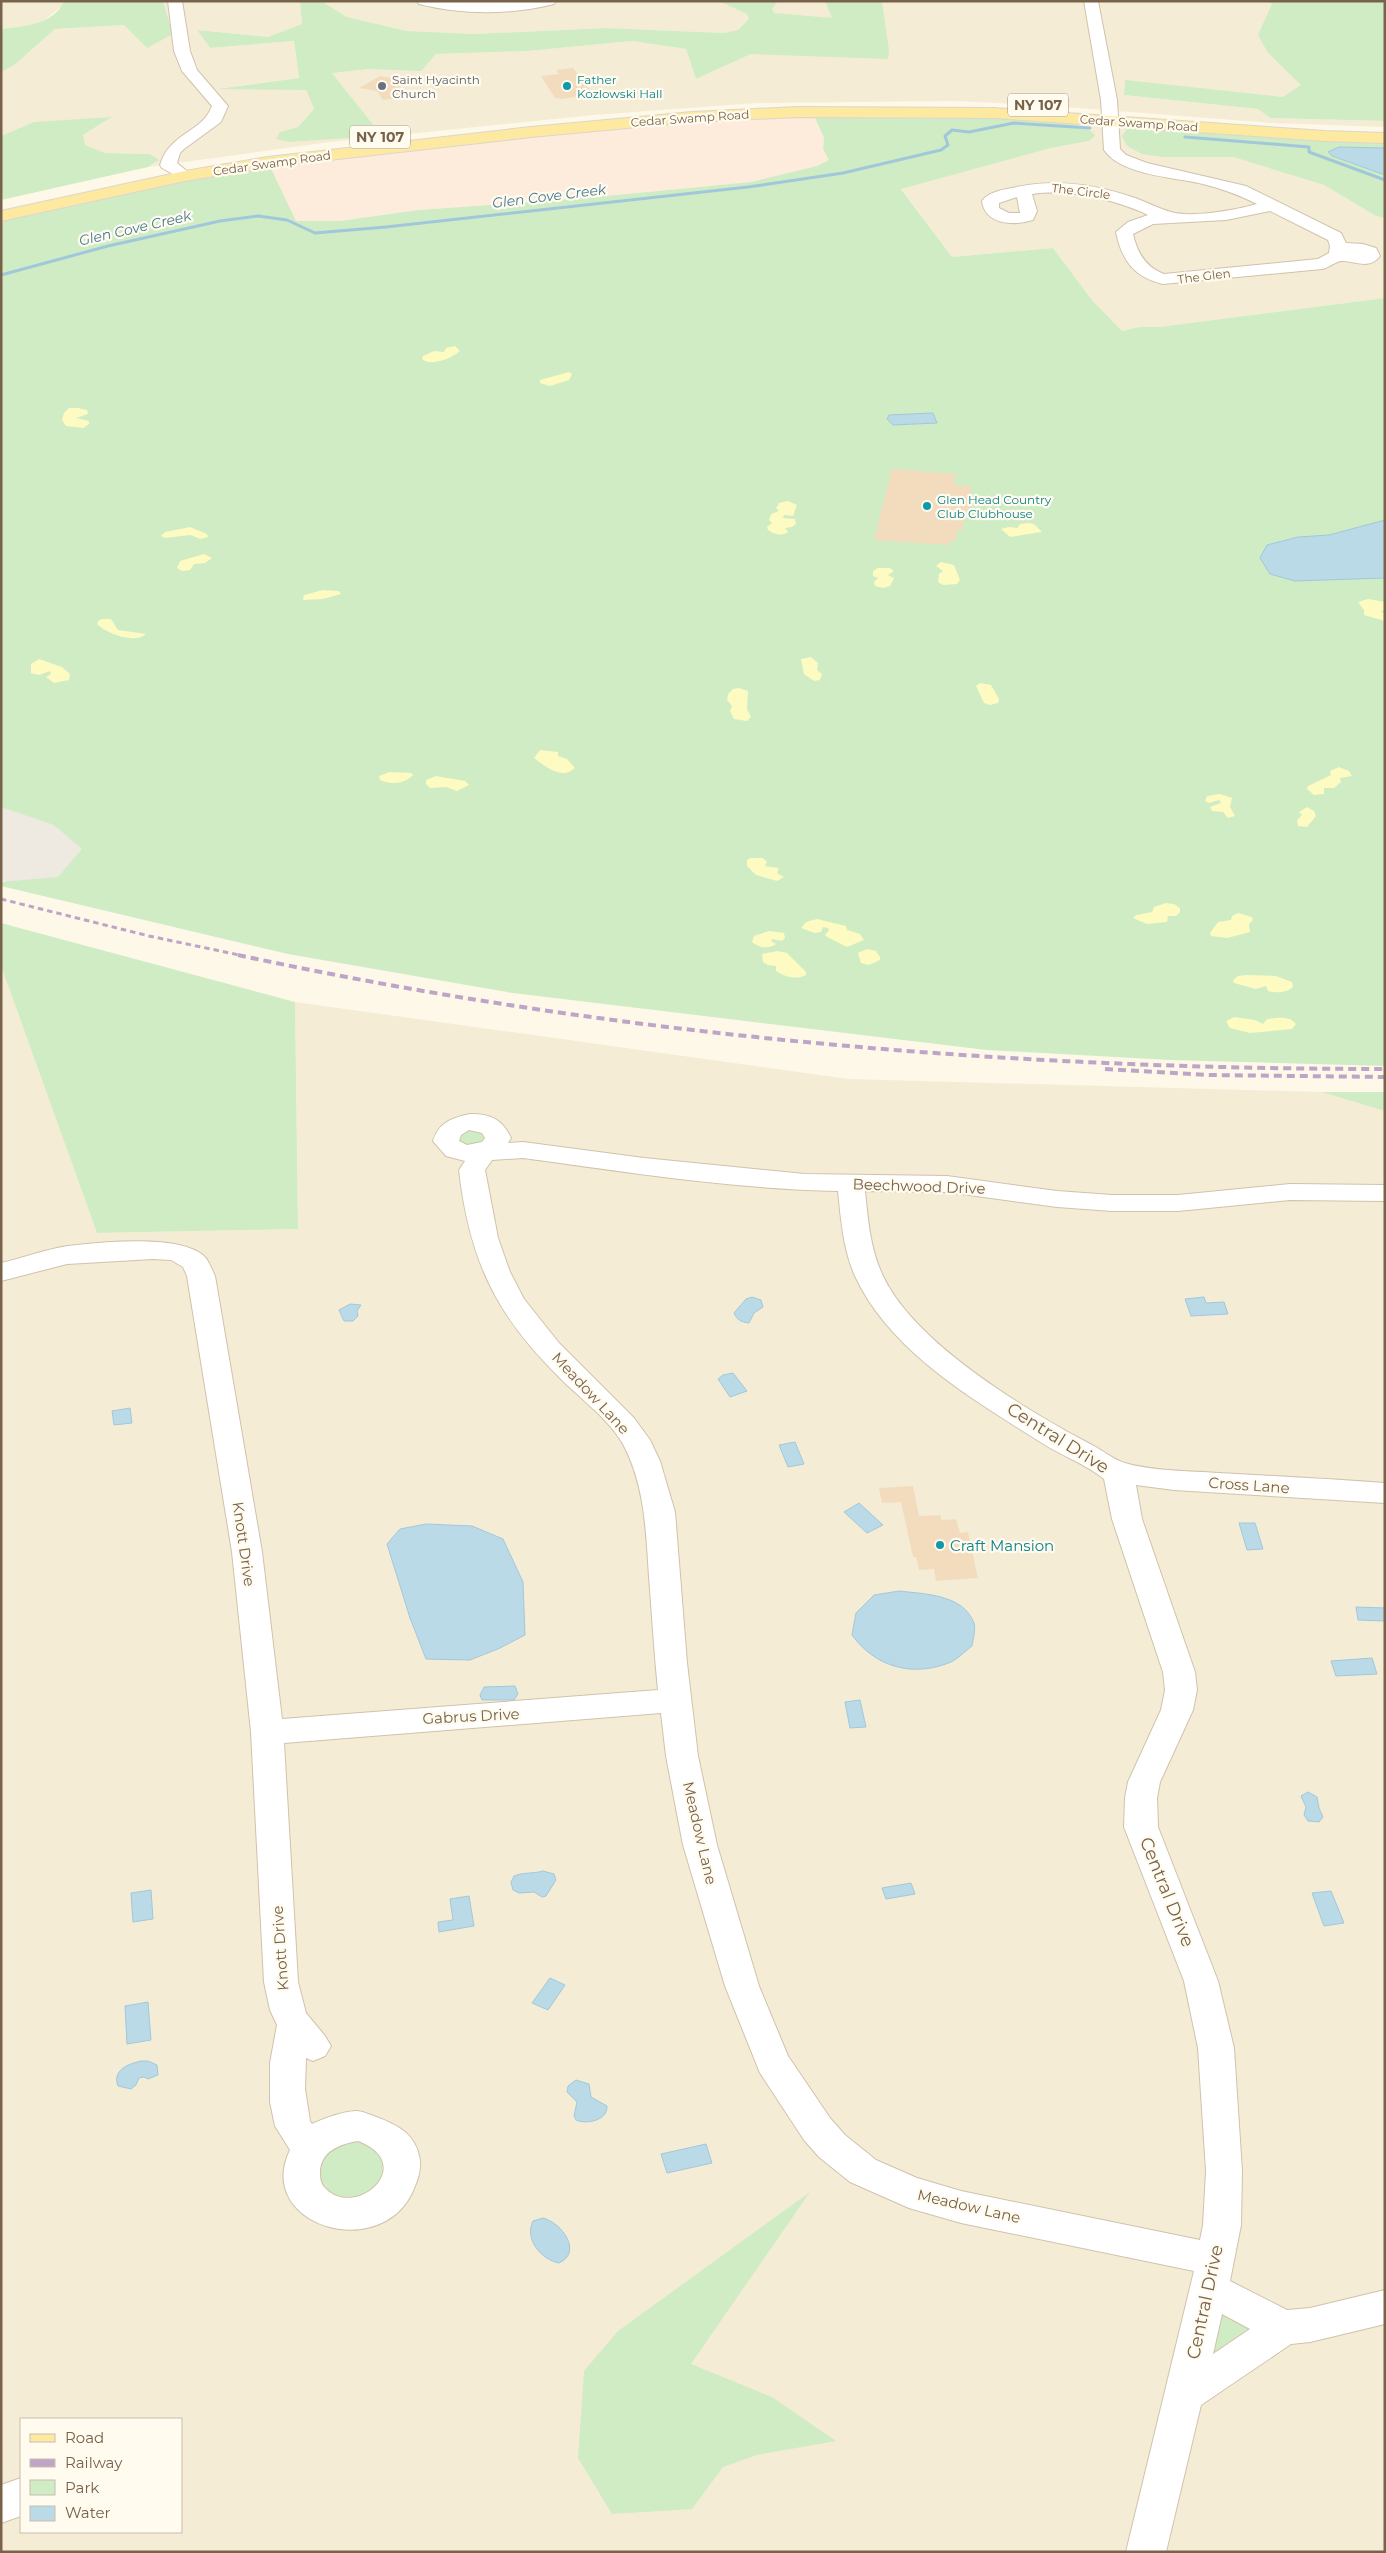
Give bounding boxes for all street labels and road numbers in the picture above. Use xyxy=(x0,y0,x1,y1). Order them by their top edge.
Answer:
road number: NY 107 xyxy=(1008,94,1068,116)
street label: Cedar Swamp Road xyxy=(630,106,750,130)
street label: Cedar Swamp Road xyxy=(1079,111,1199,135)
road number: NY 107 xyxy=(350,125,410,148)
street label: Cedar Swamp Road xyxy=(212,147,332,179)
street label: The Circle xyxy=(1051,180,1111,202)
street label: The Glen xyxy=(1177,265,1231,287)
street label: Beechwood Drive xyxy=(852,1174,986,1198)
street label: Meadow Lane xyxy=(548,1348,634,1438)
street label: Central Drive xyxy=(1003,1398,1113,1478)
street label: Cross Lane xyxy=(1208,1473,1290,1497)
street label: Knott Drive xyxy=(229,1500,259,1588)
street label: Gabrus Drive xyxy=(422,1704,520,1728)
street label: Meadow Lane xyxy=(679,1780,721,1886)
street label: Central Drive xyxy=(1135,1834,1199,1950)
street label: Knott Drive xyxy=(268,1905,292,1991)
street label: Meadow Lane xyxy=(916,2185,1022,2227)
street label: Central Drive xyxy=(1182,2243,1228,2361)

